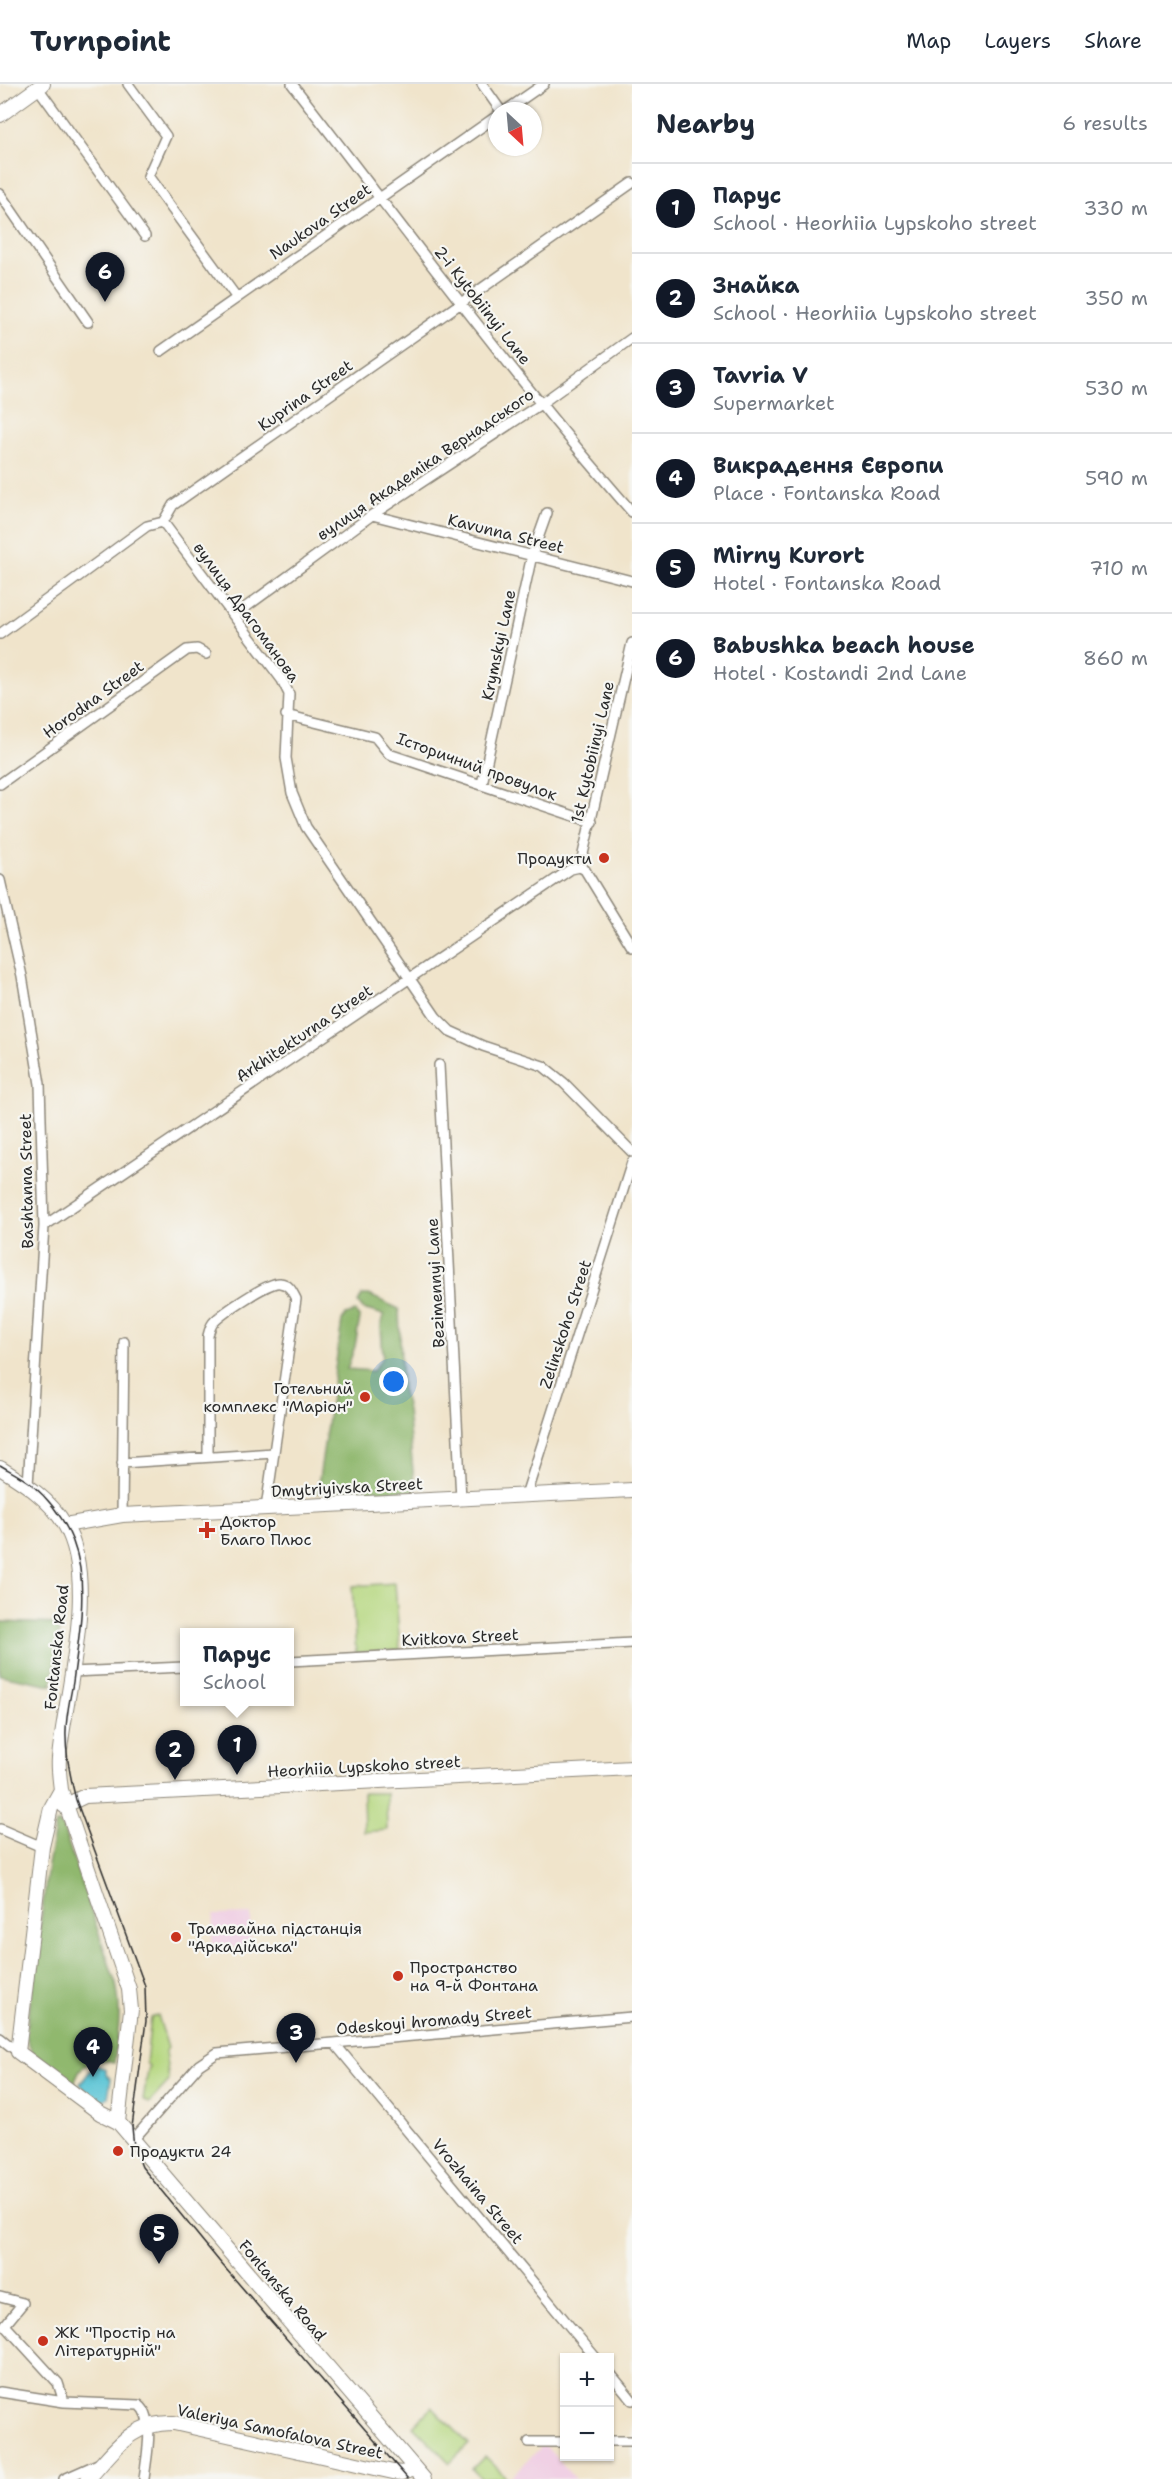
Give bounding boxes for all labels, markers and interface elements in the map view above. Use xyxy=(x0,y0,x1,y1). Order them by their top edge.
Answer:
text: Turnpoint xyxy=(30,22,171,60)
text: Map xyxy=(906,27,951,55)
text: Layers xyxy=(984,27,1051,55)
text: Share xyxy=(1084,27,1142,55)
north arrow xyxy=(488,102,542,156)
text: Nearby xyxy=(656,106,755,141)
text: 6 results xyxy=(1062,110,1148,136)
street label: Naukova Street xyxy=(265,179,375,264)
text: Парус xyxy=(713,181,781,210)
text: 1 xyxy=(671,195,680,221)
text: 330 m xyxy=(1084,195,1148,221)
text: School · Heorhiia Lypskoho street xyxy=(713,210,1037,236)
street label: 2-i Kytobiinyi Lane xyxy=(430,242,536,369)
pin: 6 xyxy=(86,252,124,302)
text: Знайка xyxy=(713,271,799,300)
text: 2 xyxy=(669,285,683,311)
text: 350 m xyxy=(1084,285,1148,311)
text: School · Heorhiia Lypskoho street xyxy=(713,300,1037,326)
street label: Kuprina Street xyxy=(254,355,357,436)
text: Tavria V xyxy=(713,361,808,390)
text: 3 xyxy=(669,375,683,401)
text: 530 m xyxy=(1085,375,1148,401)
street label: вулиця Академіка Вернадського xyxy=(313,384,538,545)
text: Supermarket xyxy=(713,390,835,416)
text: Викрадення Європи xyxy=(713,451,944,480)
text: 4 xyxy=(669,465,683,491)
text: 590 m xyxy=(1085,465,1148,491)
text: Place · Fontanska Road xyxy=(713,480,941,506)
street label: Kavunna Street xyxy=(446,509,566,558)
street label: вулиця Драгоманова xyxy=(189,538,305,687)
text: Mirny Kurort xyxy=(713,541,865,570)
text: 5 xyxy=(669,555,682,581)
text: 710 m xyxy=(1089,555,1148,581)
text: Hotel · Fontanska Road xyxy=(713,570,941,596)
street label: Krymskyi Lane xyxy=(477,588,520,702)
text: Babushka beach house xyxy=(713,631,975,660)
text: 6 xyxy=(669,645,683,671)
text: 860 m xyxy=(1083,645,1148,671)
street label: Horodna Street xyxy=(39,656,148,743)
text: Hotel · Kostandi 2nd Lane xyxy=(713,660,967,686)
street label: 1st Kytobiinyi Lane xyxy=(566,679,619,825)
street label: Історичний провулок xyxy=(394,728,560,805)
place label: Продукти xyxy=(517,848,592,869)
marker: Продукти xyxy=(597,851,611,865)
street label: Arkhitekturna Street xyxy=(232,980,377,1087)
street label: Bashtanna Street xyxy=(15,1113,38,1249)
street label: Bezimennyi Lane xyxy=(422,1218,449,1348)
street label: Zelinskoho Street xyxy=(535,1257,596,1391)
your location xyxy=(379,1367,408,1396)
place label: Готельний комплекс "Маріон" xyxy=(203,1378,353,1417)
marker: Готельний комплекс "Маріон" xyxy=(358,1390,372,1404)
street label: Dmytriyivska Street xyxy=(271,1473,423,1502)
place label: Доктор Благо Плюс xyxy=(220,1511,312,1550)
marker: Доктор Благо Плюс xyxy=(198,1521,216,1539)
street label: Fontanska Road xyxy=(39,1583,74,1711)
street label: Kvitkova Street xyxy=(401,1624,519,1651)
popup xyxy=(180,1628,294,1706)
text: Парус xyxy=(203,1640,271,1669)
text: School xyxy=(203,1669,266,1695)
pin: 1 xyxy=(218,1726,256,1775)
pin: 2 xyxy=(156,1730,195,1780)
street label: Heorhiia Lypskoho street xyxy=(267,1751,461,1782)
place label: Трамвайна підстанція "Аркадійська" xyxy=(188,1918,362,1957)
marker: Трамвайна підстанція "Аркадійська" xyxy=(169,1930,183,1944)
place label: Пространство на 9-й Фонтана xyxy=(410,1957,538,1996)
marker: Пространство на 9-й Фонтана xyxy=(391,1969,405,1983)
street label: Odeskoyi hromady Street xyxy=(335,2001,533,2040)
pin: 3 xyxy=(276,2014,316,2063)
pin: 4 xyxy=(74,2028,112,2077)
street label: Vrozhaina Street xyxy=(427,2134,528,2248)
place label: Продукти 24 xyxy=(130,2141,231,2162)
marker: Продукти 24 xyxy=(111,2144,125,2158)
pin: 5 xyxy=(140,2214,178,2264)
street label: Fontanska Road xyxy=(234,2235,331,2345)
place label: ЖК "Простір на Літературній" xyxy=(55,2322,176,2361)
marker: ЖК "Простір на Літературній" xyxy=(36,2334,50,2348)
map controls xyxy=(560,2353,614,2461)
button: + xyxy=(560,2353,614,2407)
street label: Valeriya Samofalova Street xyxy=(175,2399,385,2464)
button: − xyxy=(560,2407,614,2461)

